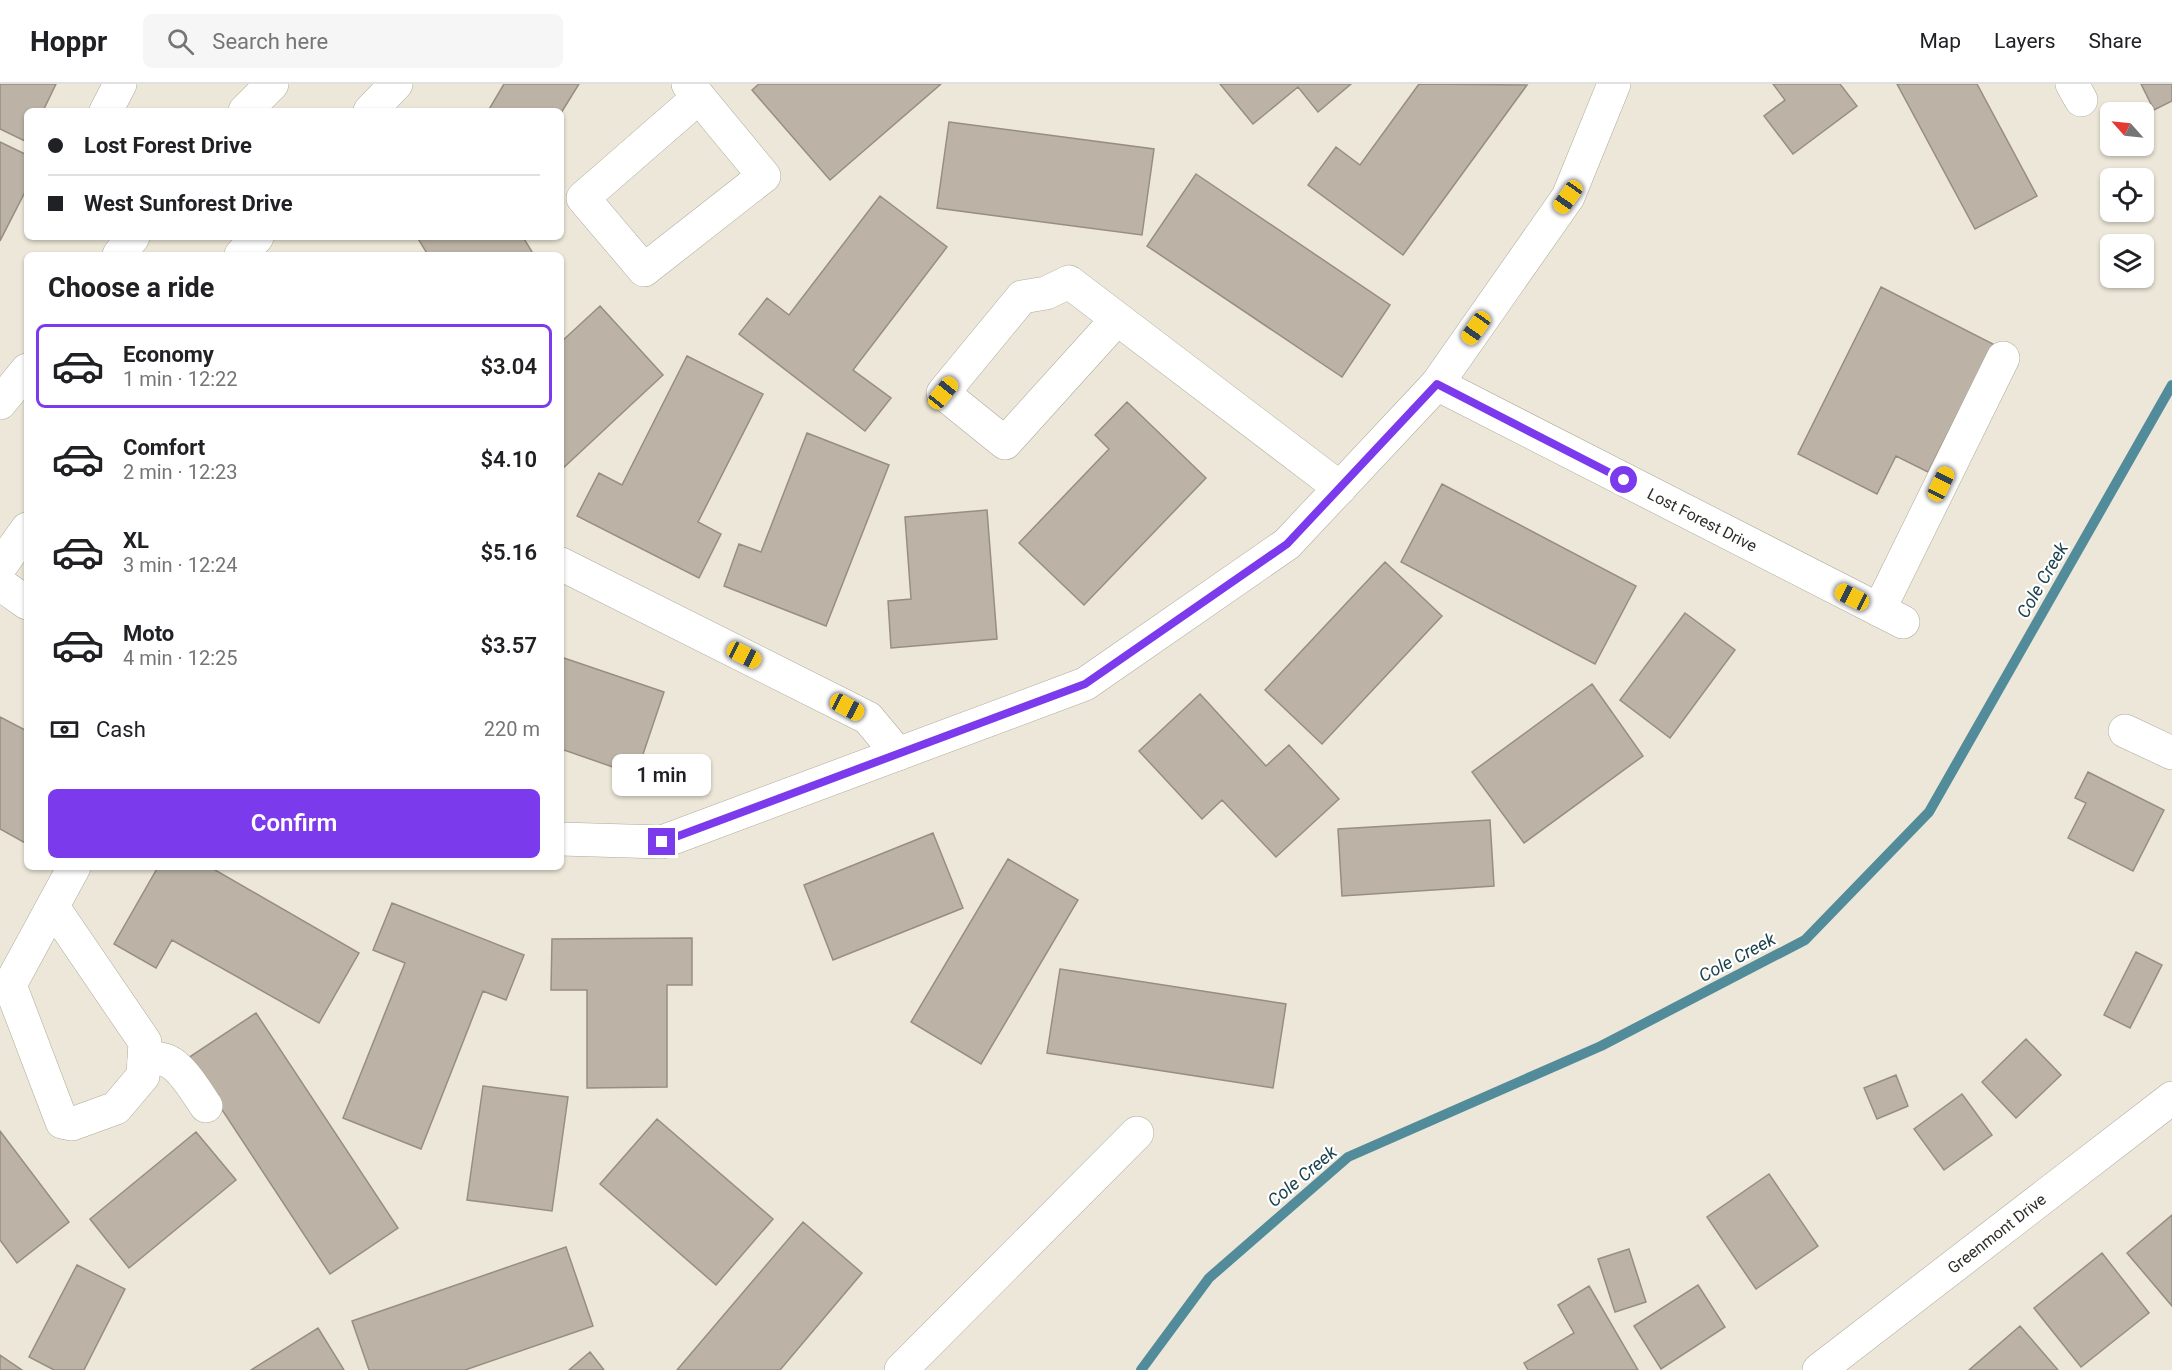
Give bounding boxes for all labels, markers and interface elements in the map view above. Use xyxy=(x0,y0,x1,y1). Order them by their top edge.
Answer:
search box xyxy=(143,14,563,68)
text: Hoppr xyxy=(30,25,107,58)
icon: search xyxy=(164,25,197,58)
text: Search here xyxy=(212,29,328,54)
text: Map xyxy=(1919,29,1961,53)
text: Layers xyxy=(1994,29,2055,53)
text: Share xyxy=(2088,29,2142,53)
north arrow xyxy=(2100,102,2154,156)
map controls xyxy=(2100,102,2154,288)
text: Lost Forest Drive xyxy=(84,133,252,158)
button: locate xyxy=(2100,168,2154,222)
car xyxy=(1550,177,1586,217)
text: West Sunforest Drive xyxy=(84,191,293,216)
button: layers xyxy=(2100,234,2154,288)
text: Choose a ride xyxy=(48,272,214,304)
car xyxy=(1458,308,1494,348)
icon: car xyxy=(51,339,105,393)
text: Economy xyxy=(123,342,214,367)
text: $3.04 xyxy=(480,354,537,379)
text: 1 min · 12:22 xyxy=(123,367,238,391)
car xyxy=(925,373,961,413)
icon: car xyxy=(51,432,105,486)
text: Comfort xyxy=(123,435,205,460)
text: $4.10 xyxy=(480,447,537,472)
text: 2 min · 12:23 xyxy=(123,460,238,484)
car xyxy=(1925,464,1957,504)
route start xyxy=(1610,466,1637,493)
street label: Lost Forest Drive xyxy=(1645,484,1760,555)
icon: car xyxy=(51,525,105,579)
text: XL xyxy=(123,528,149,553)
water label: Cole Creek xyxy=(2012,538,2073,622)
text: $5.16 xyxy=(480,540,537,565)
text: 3 min · 12:24 xyxy=(123,553,238,577)
car xyxy=(1832,581,1872,613)
icon: car xyxy=(51,618,105,672)
text: Moto xyxy=(123,621,174,646)
text: $3.57 xyxy=(480,633,537,658)
car xyxy=(724,639,764,671)
text: 4 min · 12:25 xyxy=(123,646,238,670)
car xyxy=(827,691,867,723)
icon: cash xyxy=(48,713,81,746)
text: Cash xyxy=(96,717,146,742)
text: 220 m xyxy=(484,717,540,741)
callout: 1 min xyxy=(612,755,712,797)
text: 1 min xyxy=(636,763,687,787)
button: Confirm xyxy=(48,789,540,858)
route end xyxy=(648,828,675,855)
water label: Cole Creek xyxy=(1695,928,1780,986)
water label: Cole Creek xyxy=(1263,1140,1342,1211)
street label: Greenmont Drive xyxy=(1943,1189,2049,1277)

